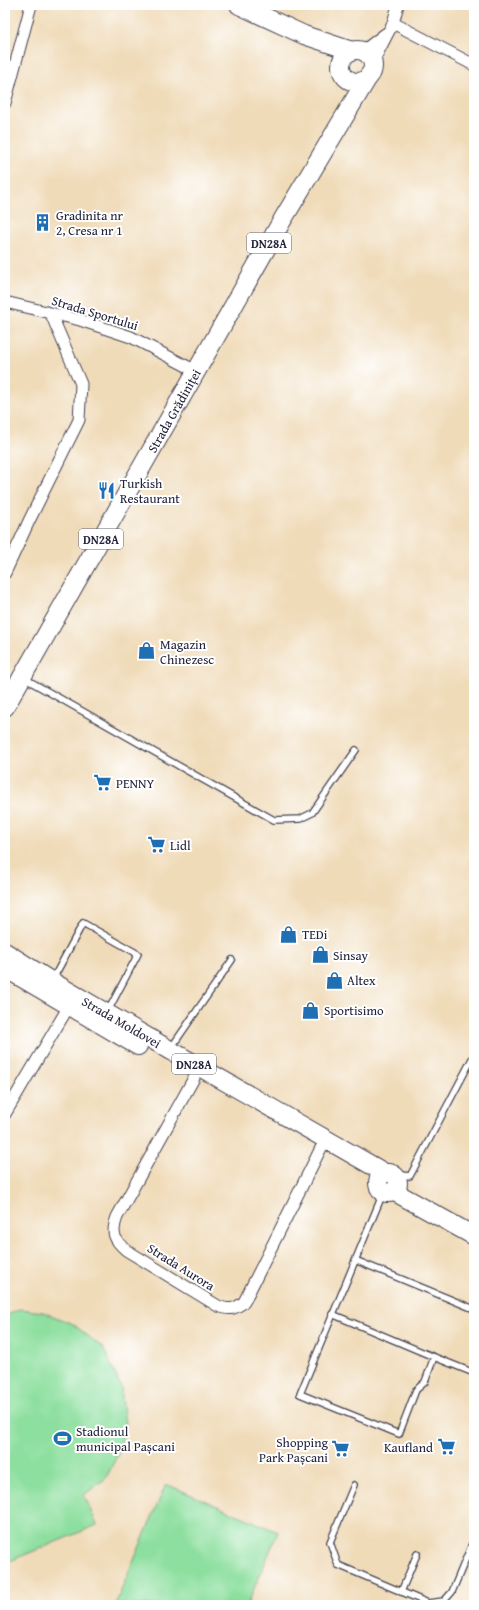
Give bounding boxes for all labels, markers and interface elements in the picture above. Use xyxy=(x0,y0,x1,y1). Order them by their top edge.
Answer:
place label: Gradinita nr 2, Cresa nr 1 xyxy=(56,206,123,240)
building icon: Gradinita nr 2, Cresa nr 1 xyxy=(33,212,53,232)
road number: DN28A xyxy=(247,233,291,253)
street label: Strada Sportului xyxy=(49,291,141,335)
street label: Strada Grădiniței xyxy=(142,365,205,456)
place label: Turkish Restaurant xyxy=(120,474,180,508)
restaurant icon: Turkish Restaurant xyxy=(97,480,117,500)
road number: DN28A xyxy=(79,529,123,549)
place label: Magazin Chinezesc xyxy=(160,635,214,669)
shop icon: Magazin Chinezesc xyxy=(137,641,157,661)
supermarket icon: PENNY xyxy=(93,773,113,793)
place label: PENNY xyxy=(116,774,155,793)
supermarket icon: Lidl xyxy=(147,835,167,855)
place label: Lidl xyxy=(170,836,191,855)
shop icon: TEDi xyxy=(279,924,299,944)
place label: TEDi xyxy=(302,925,328,944)
shop icon: Sinsay xyxy=(310,945,330,965)
place label: Sinsay xyxy=(333,946,369,965)
shop icon: Altex xyxy=(324,970,344,990)
place label: Altex xyxy=(347,971,376,990)
street label: Strada Moldovei xyxy=(79,992,165,1053)
shop icon: Sportisimo xyxy=(301,1000,321,1020)
place label: Sportisimo xyxy=(324,1001,384,1020)
road number: DN28A xyxy=(172,1054,216,1074)
street label: Strada Aurora xyxy=(144,1239,219,1296)
place label: Stadionul municipal Pașcani xyxy=(76,1422,175,1456)
sports icon: Stadionul municipal Pașcani xyxy=(53,1428,73,1448)
place label: Shopping Park Pașcani xyxy=(259,1433,329,1467)
supermarket icon: Kaufland xyxy=(436,1437,456,1457)
place label: Kaufland xyxy=(384,1438,433,1457)
supermarket icon: Shopping Park Pașcani xyxy=(331,1439,351,1459)

